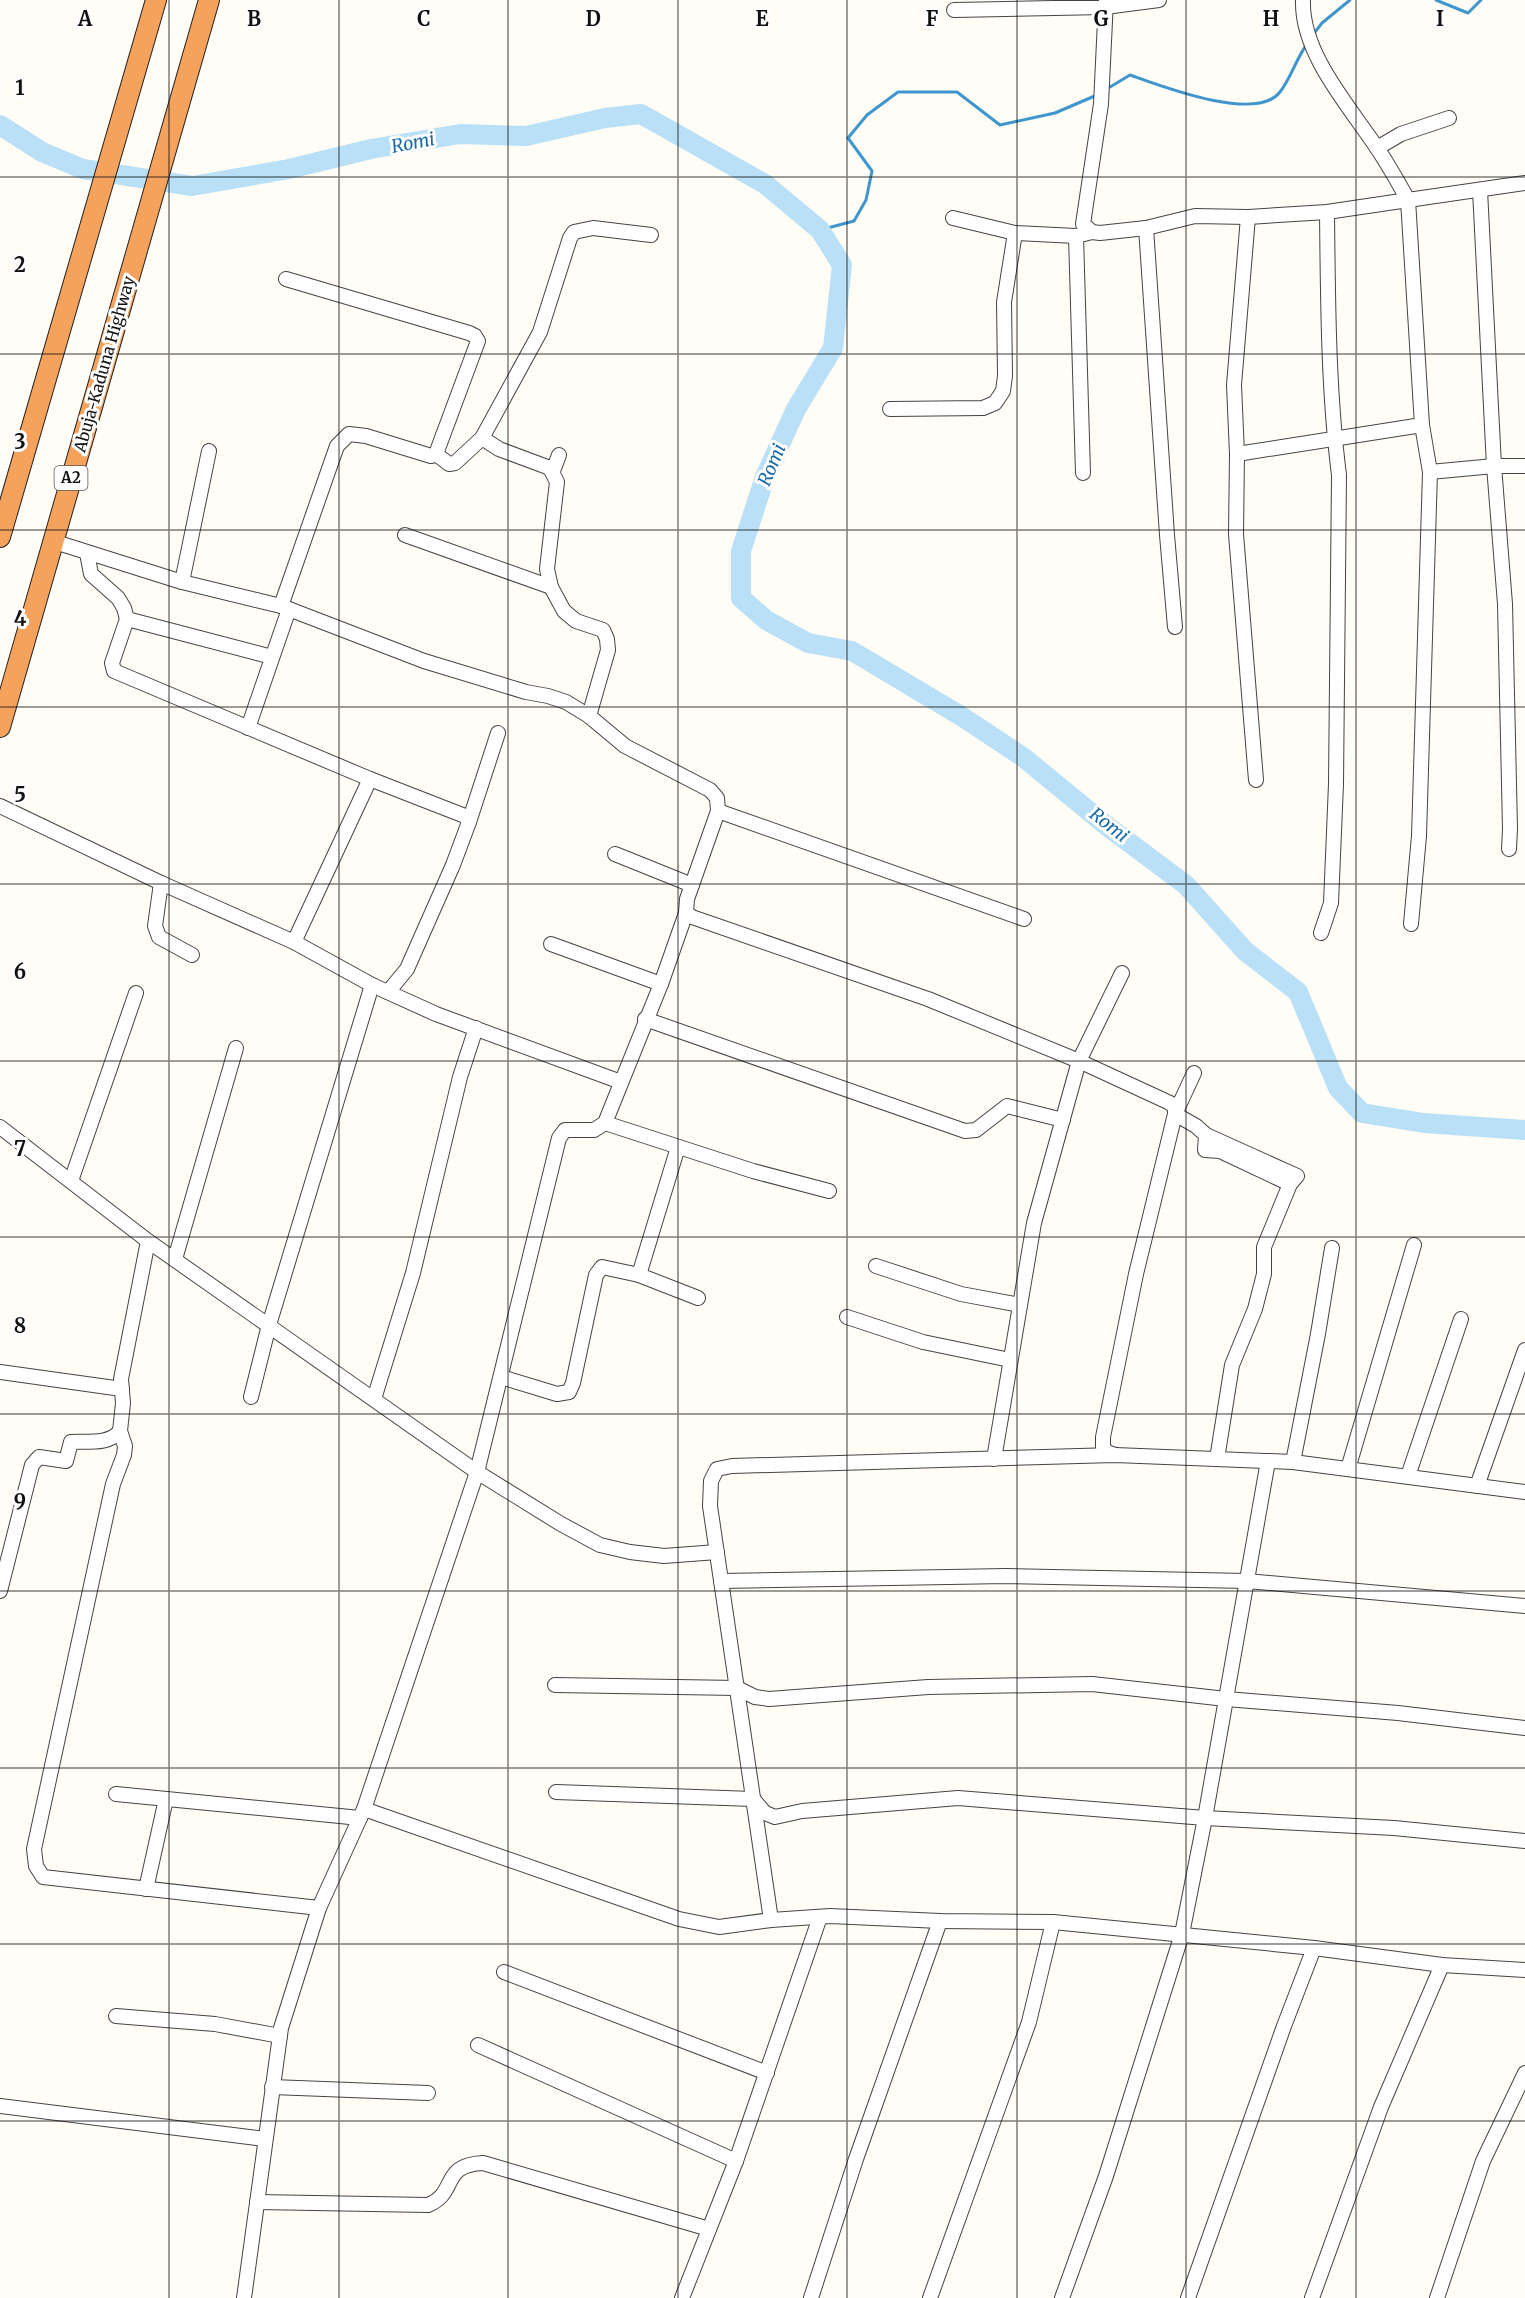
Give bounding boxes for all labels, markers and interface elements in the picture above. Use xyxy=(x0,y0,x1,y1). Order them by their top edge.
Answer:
text: A xyxy=(77,6,93,31)
text: B xyxy=(247,6,261,31)
text: C xyxy=(417,6,431,31)
text: D xyxy=(585,6,601,31)
text: E xyxy=(755,6,769,31)
text: F xyxy=(926,6,939,31)
text: G xyxy=(1094,6,1109,31)
text: H xyxy=(1263,6,1279,31)
text: I xyxy=(1436,6,1444,31)
text: 1 xyxy=(15,75,25,100)
water label: Romi xyxy=(389,127,436,158)
text: 2 xyxy=(14,252,26,277)
street label: Abuja-Kaduna Highway xyxy=(69,273,139,455)
text: 3 xyxy=(14,429,26,454)
water label: Romi xyxy=(752,440,791,489)
road number: A2 xyxy=(54,466,88,490)
text: 4 xyxy=(14,606,27,631)
text: 5 xyxy=(14,782,26,807)
water label: Romi xyxy=(1085,802,1133,847)
text: 6 xyxy=(14,959,26,984)
text: 7 xyxy=(14,1136,26,1161)
text: 8 xyxy=(14,1313,26,1338)
text: 9 xyxy=(14,1489,26,1514)

